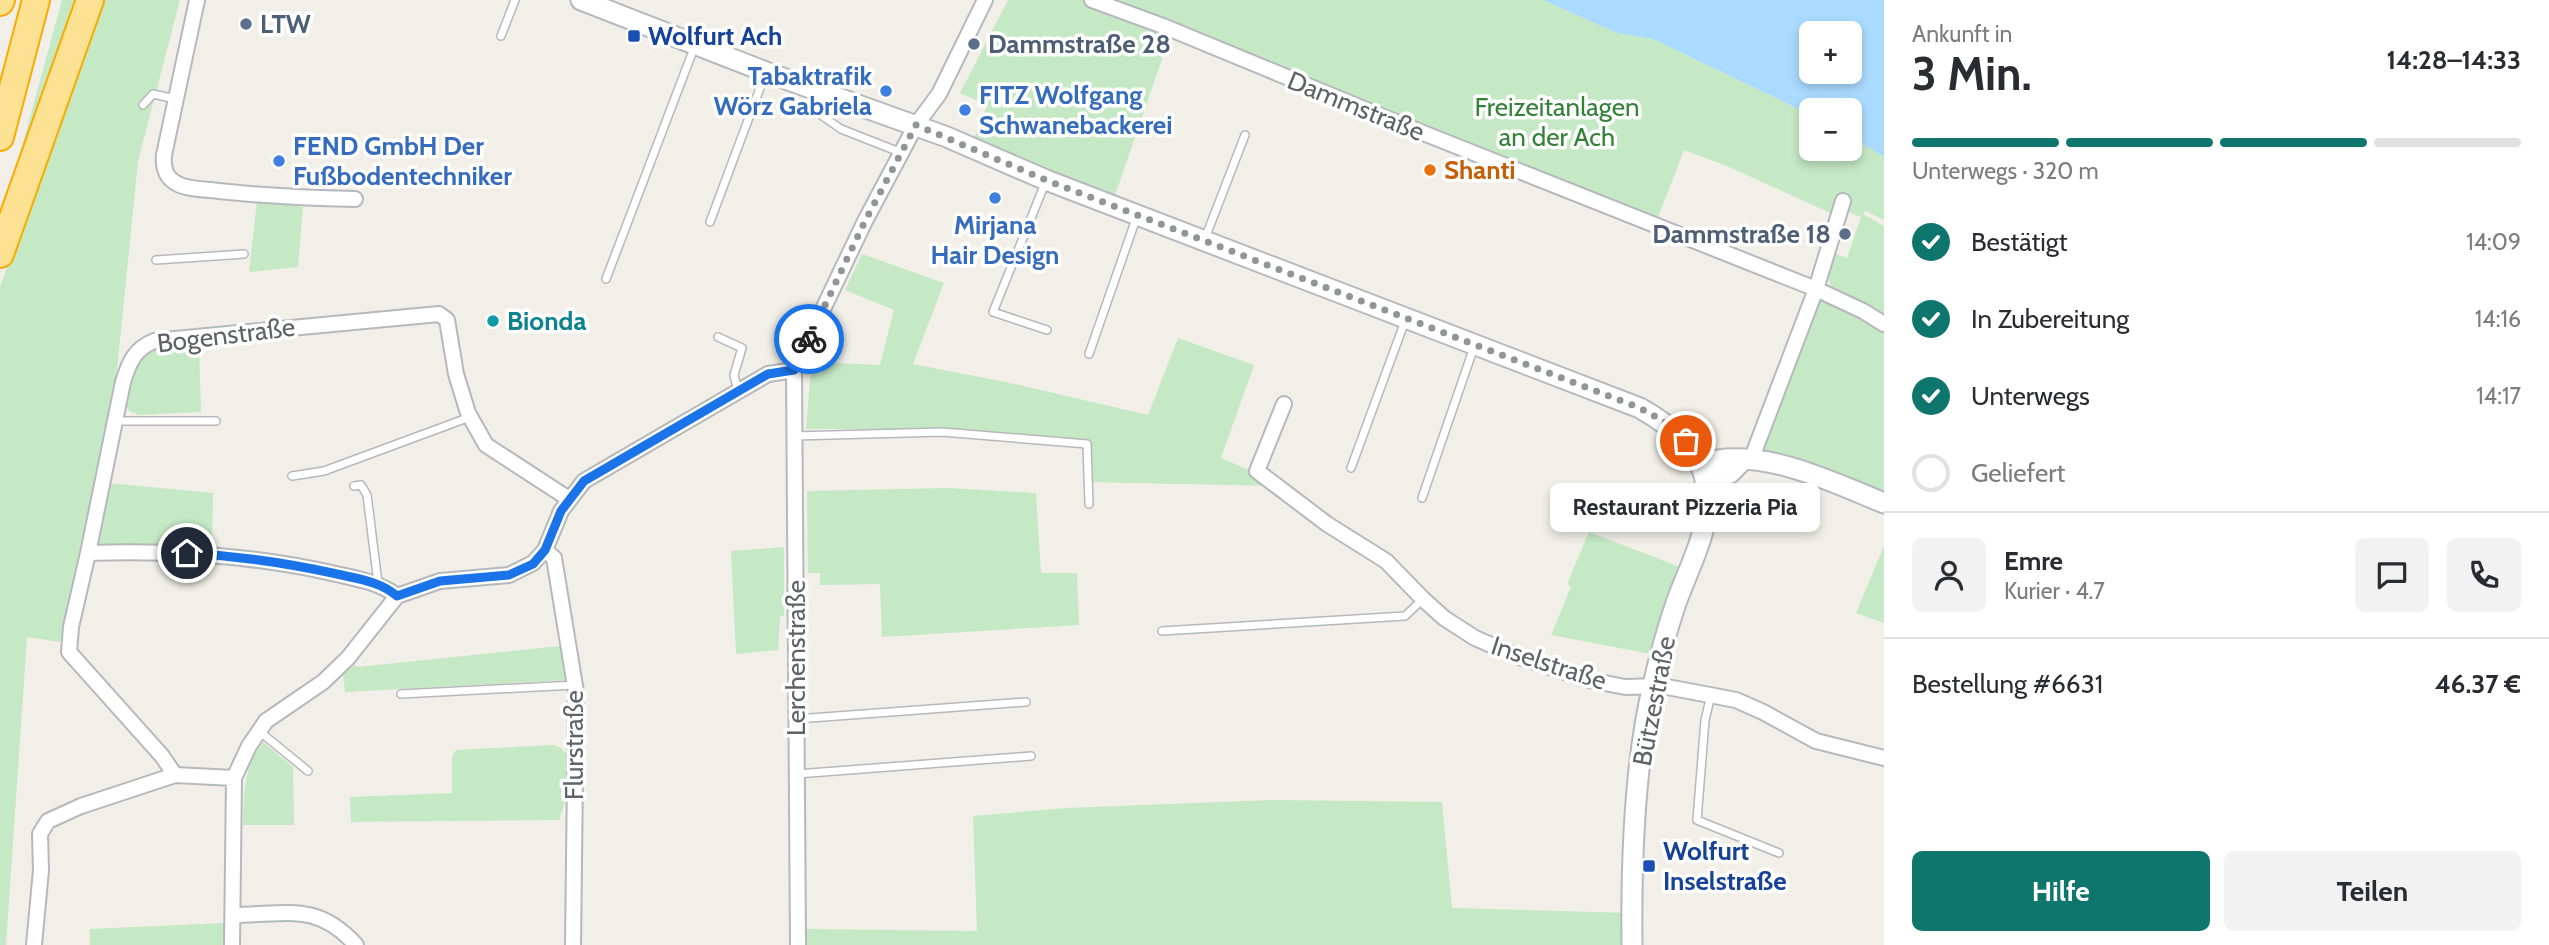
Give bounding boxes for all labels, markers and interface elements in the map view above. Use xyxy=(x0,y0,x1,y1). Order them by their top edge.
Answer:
place label: LTW xyxy=(260,8,311,40)
marker: LTW xyxy=(238,16,254,32)
place label: Wolfurt Ach xyxy=(648,20,782,52)
text: Ankunft in xyxy=(1912,20,2012,48)
map controls xyxy=(1799,21,1862,161)
button: + xyxy=(1799,21,1862,84)
marker: Wolfurt Ach xyxy=(626,28,642,44)
place label: Dammstraße 28 xyxy=(988,28,1171,60)
marker: Dammstraße 28 xyxy=(966,36,982,52)
text: 14:28–14:33 xyxy=(2386,44,2521,76)
text: 3 Min. xyxy=(1912,46,2032,102)
place label: Tabaktrafik Wörz Gabriela xyxy=(713,60,872,122)
street label: Dammstraße xyxy=(1283,64,1429,148)
place label: FITZ Wolfgang Schwanebackerei xyxy=(979,79,1173,141)
marker: Tabaktrafik Wörz Gabriela xyxy=(878,83,894,99)
park label: Freizeitanlagen an der Ach xyxy=(1474,91,1640,153)
button: − xyxy=(1799,98,1862,161)
marker: FITZ Wolfgang Schwanebackerei xyxy=(957,102,973,118)
place label: FEND GmbH Der Fußbodentechniker xyxy=(293,130,512,192)
marker: FEND GmbH Der Fußbodentechniker xyxy=(271,153,287,169)
place label: Shanti xyxy=(1444,154,1516,186)
text: Unterwegs · 320 m xyxy=(1912,157,2099,185)
marker: Shanti xyxy=(1422,162,1438,178)
marker: Mirjana Hair Design xyxy=(987,190,1003,206)
place label: Mirjana Hair Design xyxy=(931,209,1059,271)
place label: Dammstraße 18 xyxy=(1652,218,1831,250)
icon: check xyxy=(1912,223,1950,261)
marker: Dammstraße 18 xyxy=(1837,226,1853,242)
text: Bestätigt xyxy=(1971,226,2068,258)
text: 14:09 xyxy=(2466,228,2521,256)
icon: check xyxy=(1912,300,1950,338)
text: In Zubereitung xyxy=(1971,303,2129,335)
courier xyxy=(774,304,844,374)
place label: Bionda xyxy=(507,305,586,337)
text: 14:16 xyxy=(2475,305,2521,333)
street label: Bogenstraße xyxy=(155,311,297,359)
marker: Bionda xyxy=(485,313,501,329)
icon: bike xyxy=(790,320,828,358)
icon: check xyxy=(1912,377,1950,415)
text: Unterwegs xyxy=(1971,380,2090,412)
text: 14:17 xyxy=(2476,382,2521,410)
pin xyxy=(1656,411,1716,471)
icon: bag xyxy=(1667,422,1705,460)
text: Geliefert xyxy=(1971,457,2065,489)
callout: Restaurant Pizzeria Pia xyxy=(1551,483,1821,532)
text: Restaurant Pizzeria Pia xyxy=(1573,493,1797,521)
pin xyxy=(157,523,217,583)
icon: home xyxy=(168,534,206,572)
button: person xyxy=(1912,538,1986,612)
button: chat xyxy=(2355,538,2429,612)
button: phone xyxy=(2447,538,2521,612)
text: Emre xyxy=(2004,545,2063,577)
text: Kurier · 4.7 xyxy=(2004,577,2105,605)
street label: Lerchenstraße xyxy=(780,580,812,736)
street label: Inselstraße xyxy=(1487,629,1611,697)
street label: Bützestraße xyxy=(1626,634,1682,768)
text: Bestellung #6631 xyxy=(1912,668,2103,700)
text: 46.37 € xyxy=(2435,668,2521,700)
street label: Flurstraße xyxy=(558,690,590,800)
place label: Wolfurt Inselstraße xyxy=(1663,835,1787,897)
button: Hilfe xyxy=(1912,851,2210,931)
button: Teilen xyxy=(2224,851,2521,931)
marker: Wolfurt Inselstraße xyxy=(1641,858,1657,874)

